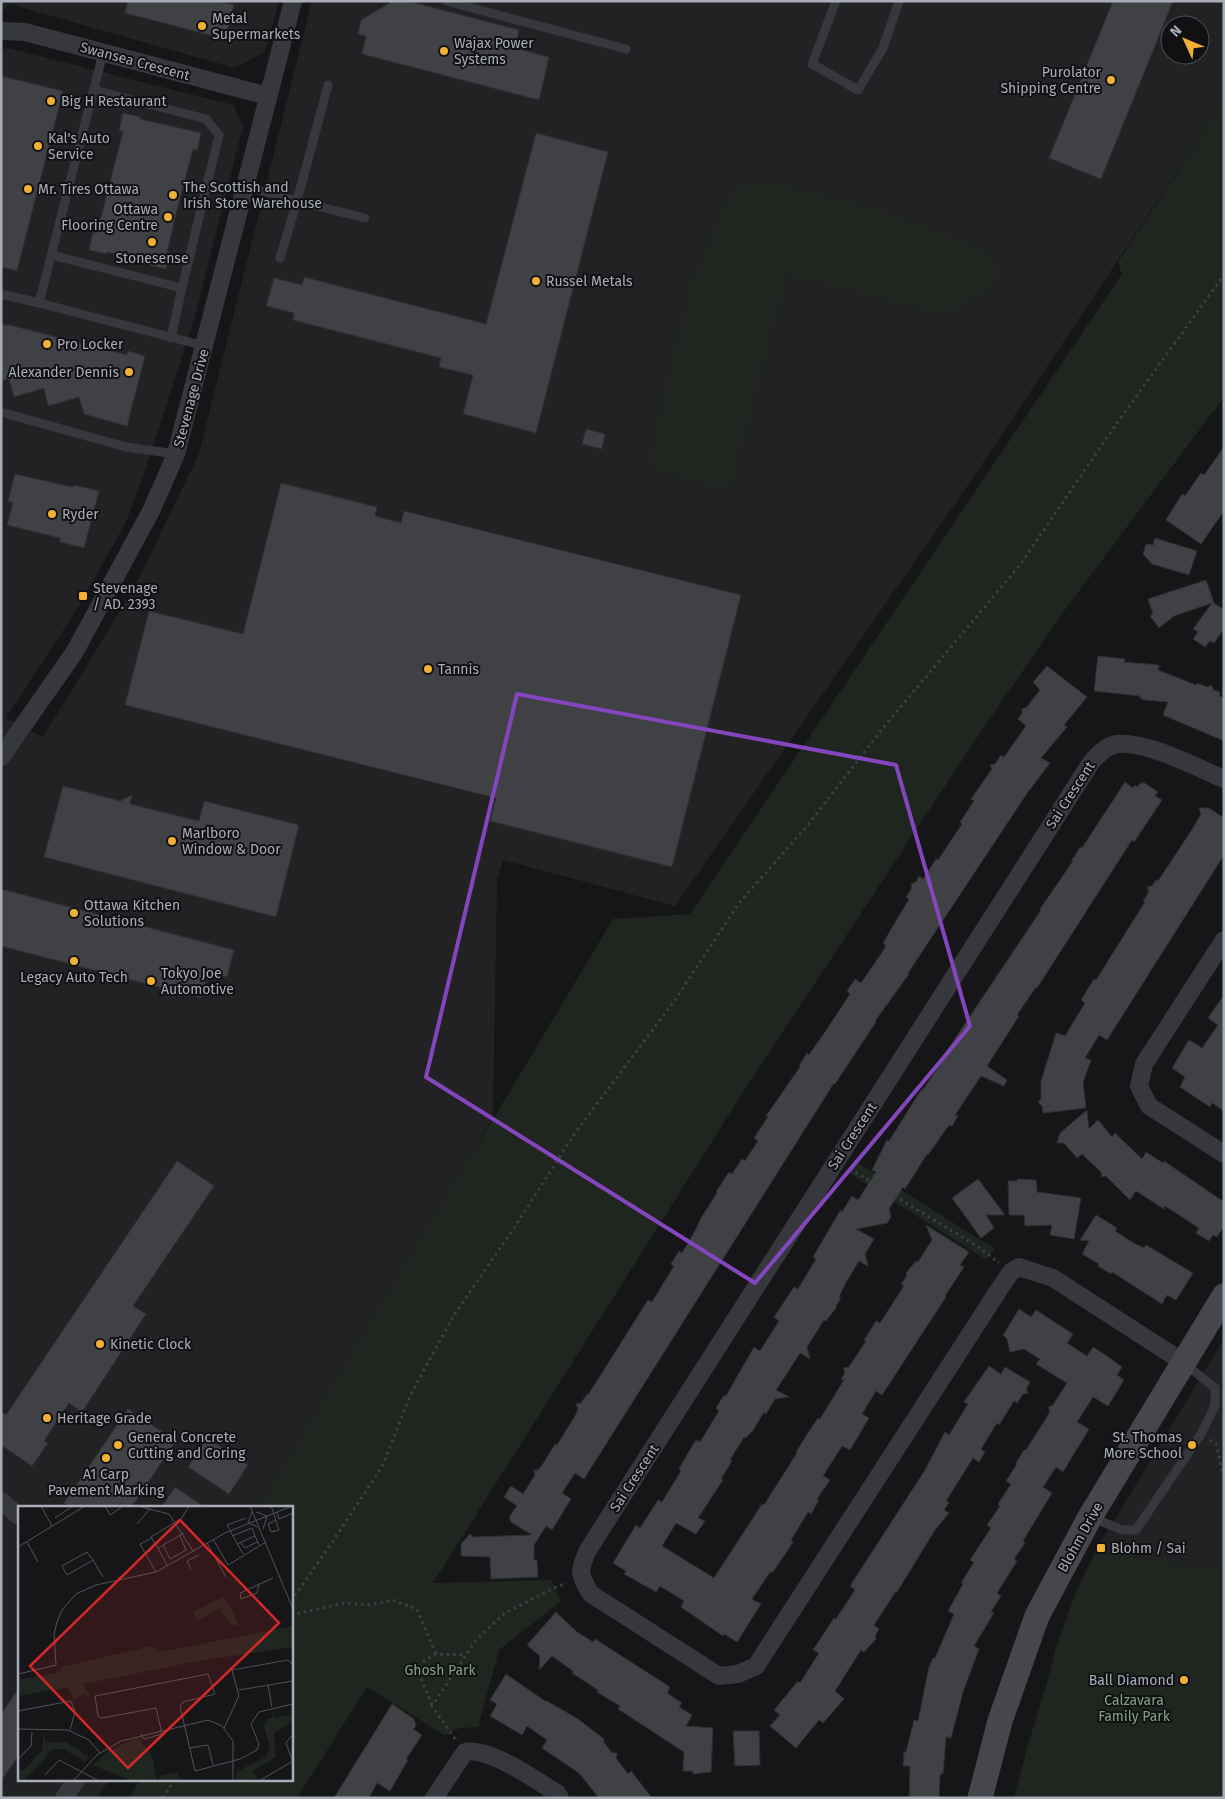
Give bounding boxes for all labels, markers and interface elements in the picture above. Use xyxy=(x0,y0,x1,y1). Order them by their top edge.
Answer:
place label: Metal Supermarkets xyxy=(212,10,301,43)
north arrow xyxy=(1160,15,1210,65)
marker: Metal Supermarkets xyxy=(196,20,208,32)
text: N xyxy=(1167,22,1185,41)
place label: Wajax Power Systems xyxy=(454,35,534,68)
street label: Swansea Crescent xyxy=(78,39,192,85)
marker: Wajax Power Systems xyxy=(438,45,450,57)
place label: Purolator Shipping Centre xyxy=(1000,64,1102,97)
marker: Purolator Shipping Centre xyxy=(1105,74,1117,86)
place label: Big H Restaurant xyxy=(61,93,168,110)
marker: Big H Restaurant xyxy=(45,95,57,107)
place label: Kal's Auto Service xyxy=(48,130,110,163)
marker: Kal's Auto Service xyxy=(32,140,44,152)
place label: The Scottish and Irish Store Warehouse xyxy=(183,179,322,212)
place label: Mr. Tires Ottawa xyxy=(38,181,139,198)
marker: Mr. Tires Ottawa xyxy=(22,183,34,195)
marker: The Scottish and Irish Store Warehouse xyxy=(167,189,179,201)
place label: Ottawa Flooring Centre xyxy=(61,201,158,234)
marker: Ottawa Flooring Centre xyxy=(162,211,174,223)
marker: Stonesense xyxy=(146,236,158,248)
place label: Stonesense xyxy=(115,250,189,267)
place label: Russel Metals xyxy=(546,273,633,290)
marker: Russel Metals xyxy=(530,275,542,287)
place label: Pro Locker xyxy=(57,336,124,353)
marker: Pro Locker xyxy=(41,338,53,350)
street label: Stevenage Drive xyxy=(170,347,213,449)
place label: Alexander Dennis xyxy=(8,364,119,381)
marker: Alexander Dennis xyxy=(123,366,135,378)
place label: Ryder xyxy=(62,506,99,523)
marker: Ryder xyxy=(46,508,58,520)
place label: Stevenage / AD. 2393 xyxy=(93,580,158,613)
marker: Stevenage / AD. 2393 xyxy=(77,590,89,602)
place label: Tannis xyxy=(438,661,480,678)
marker: Tannis xyxy=(422,663,434,675)
street label: Sai Crescent xyxy=(1042,758,1099,832)
place label: Marlboro Window & Door xyxy=(182,825,281,858)
marker: Marlboro Window & Door xyxy=(166,835,178,847)
place label: Ottawa Kitchen Solutions xyxy=(84,897,180,930)
marker: Ottawa Kitchen Solutions xyxy=(68,907,80,919)
marker: Legacy Auto Tech xyxy=(68,955,80,967)
place label: Tokyo Joe Automotive xyxy=(161,965,234,998)
place label: Legacy Auto Tech xyxy=(20,969,128,986)
marker: Tokyo Joe Automotive xyxy=(145,975,157,987)
street label: Sai Crescent xyxy=(824,1099,881,1173)
place label: Kinetic Clock xyxy=(110,1336,192,1353)
marker: Kinetic Clock xyxy=(94,1338,106,1350)
place label: Heritage Grade xyxy=(57,1410,152,1427)
marker: Heritage Grade xyxy=(41,1412,53,1424)
place label: General Concrete Cutting and Coring xyxy=(128,1429,246,1462)
place label: St. Thomas More School xyxy=(1104,1429,1182,1462)
marker: General Concrete Cutting and Coring xyxy=(112,1439,124,1451)
marker: St. Thomas More School xyxy=(1186,1439,1198,1451)
street label: Sai Crescent xyxy=(606,1441,663,1515)
marker: A1 Carp Pavement Marking xyxy=(100,1452,112,1464)
place label: A1 Carp Pavement Marking xyxy=(48,1466,165,1499)
street label: Blohm Drive xyxy=(1054,1499,1107,1575)
inset map xyxy=(18,1506,292,1782)
place label: Blohm / Sai xyxy=(1111,1540,1186,1557)
marker: Blohm / Sai xyxy=(1095,1542,1107,1554)
park label: Ghosh Park xyxy=(404,1662,476,1679)
place label: Ball Diamond xyxy=(1089,1672,1174,1689)
marker: Ball Diamond xyxy=(1178,1674,1190,1686)
park label: Calzavara Family Park xyxy=(1098,1692,1171,1725)

